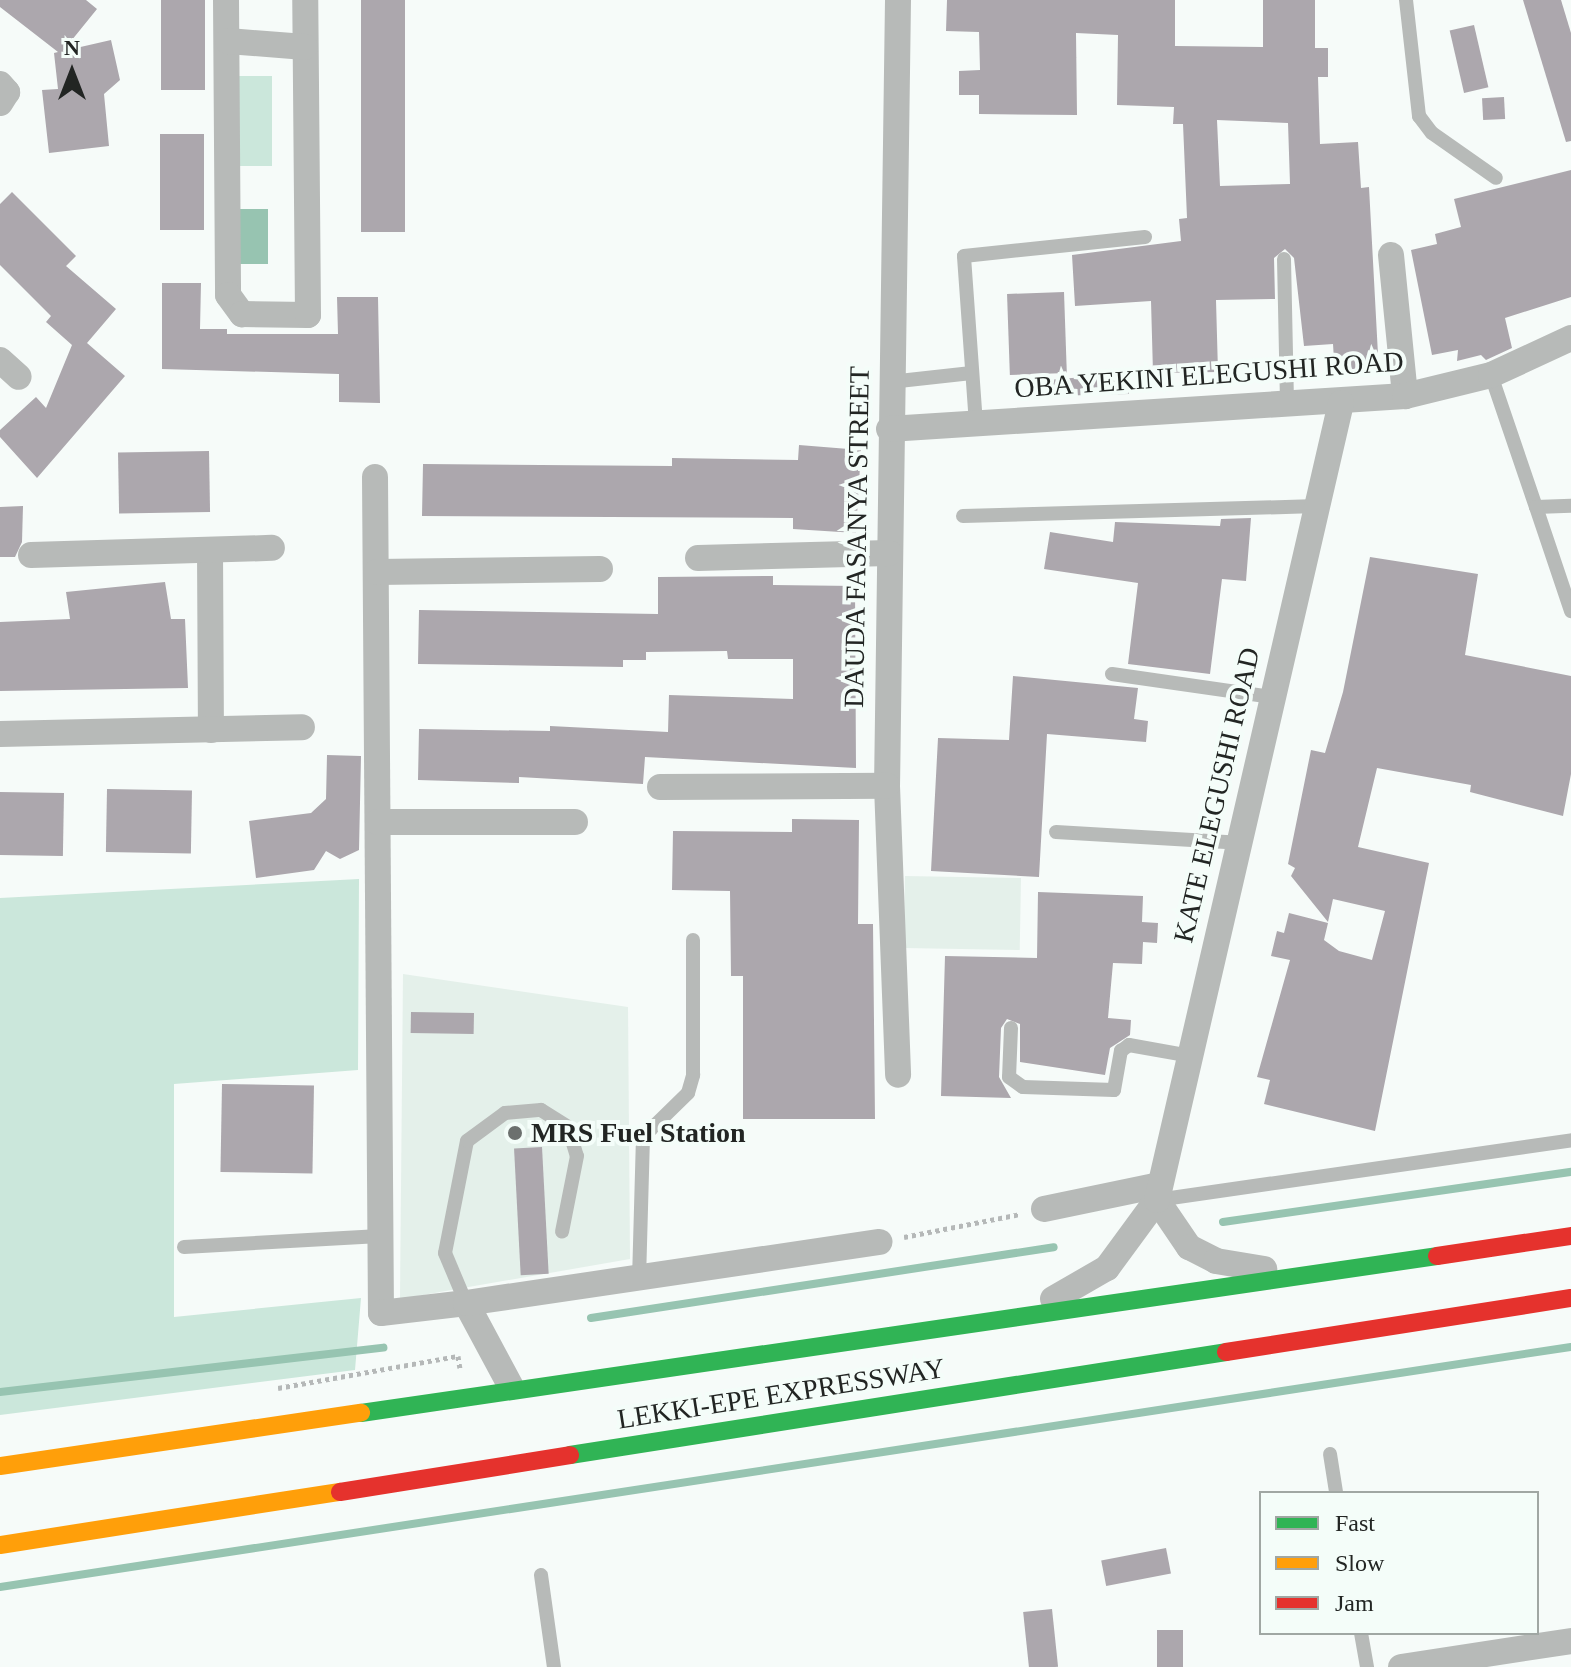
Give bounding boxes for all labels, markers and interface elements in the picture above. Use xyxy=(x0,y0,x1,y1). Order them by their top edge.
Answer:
north arrow xyxy=(32,32,112,112)
text: N xyxy=(64,35,80,60)
street label: OBA YEKINI ELEGUSHI ROAD xyxy=(1012,345,1406,405)
street label: DAUDA FASANYA STREET xyxy=(837,364,877,710)
street label: KATE ELEGUSHI ROAD xyxy=(1167,644,1267,946)
place label: MRS Fuel Station xyxy=(531,1116,746,1150)
marker: MRS Fuel Station xyxy=(506,1124,524,1142)
street label: LEKKI-EPE EXPRESSWAY xyxy=(615,1352,947,1436)
legend xyxy=(1259,1491,1539,1635)
text: Fast xyxy=(1335,1510,1375,1536)
text: Slow xyxy=(1335,1550,1384,1576)
text: Jam xyxy=(1335,1590,1374,1616)

